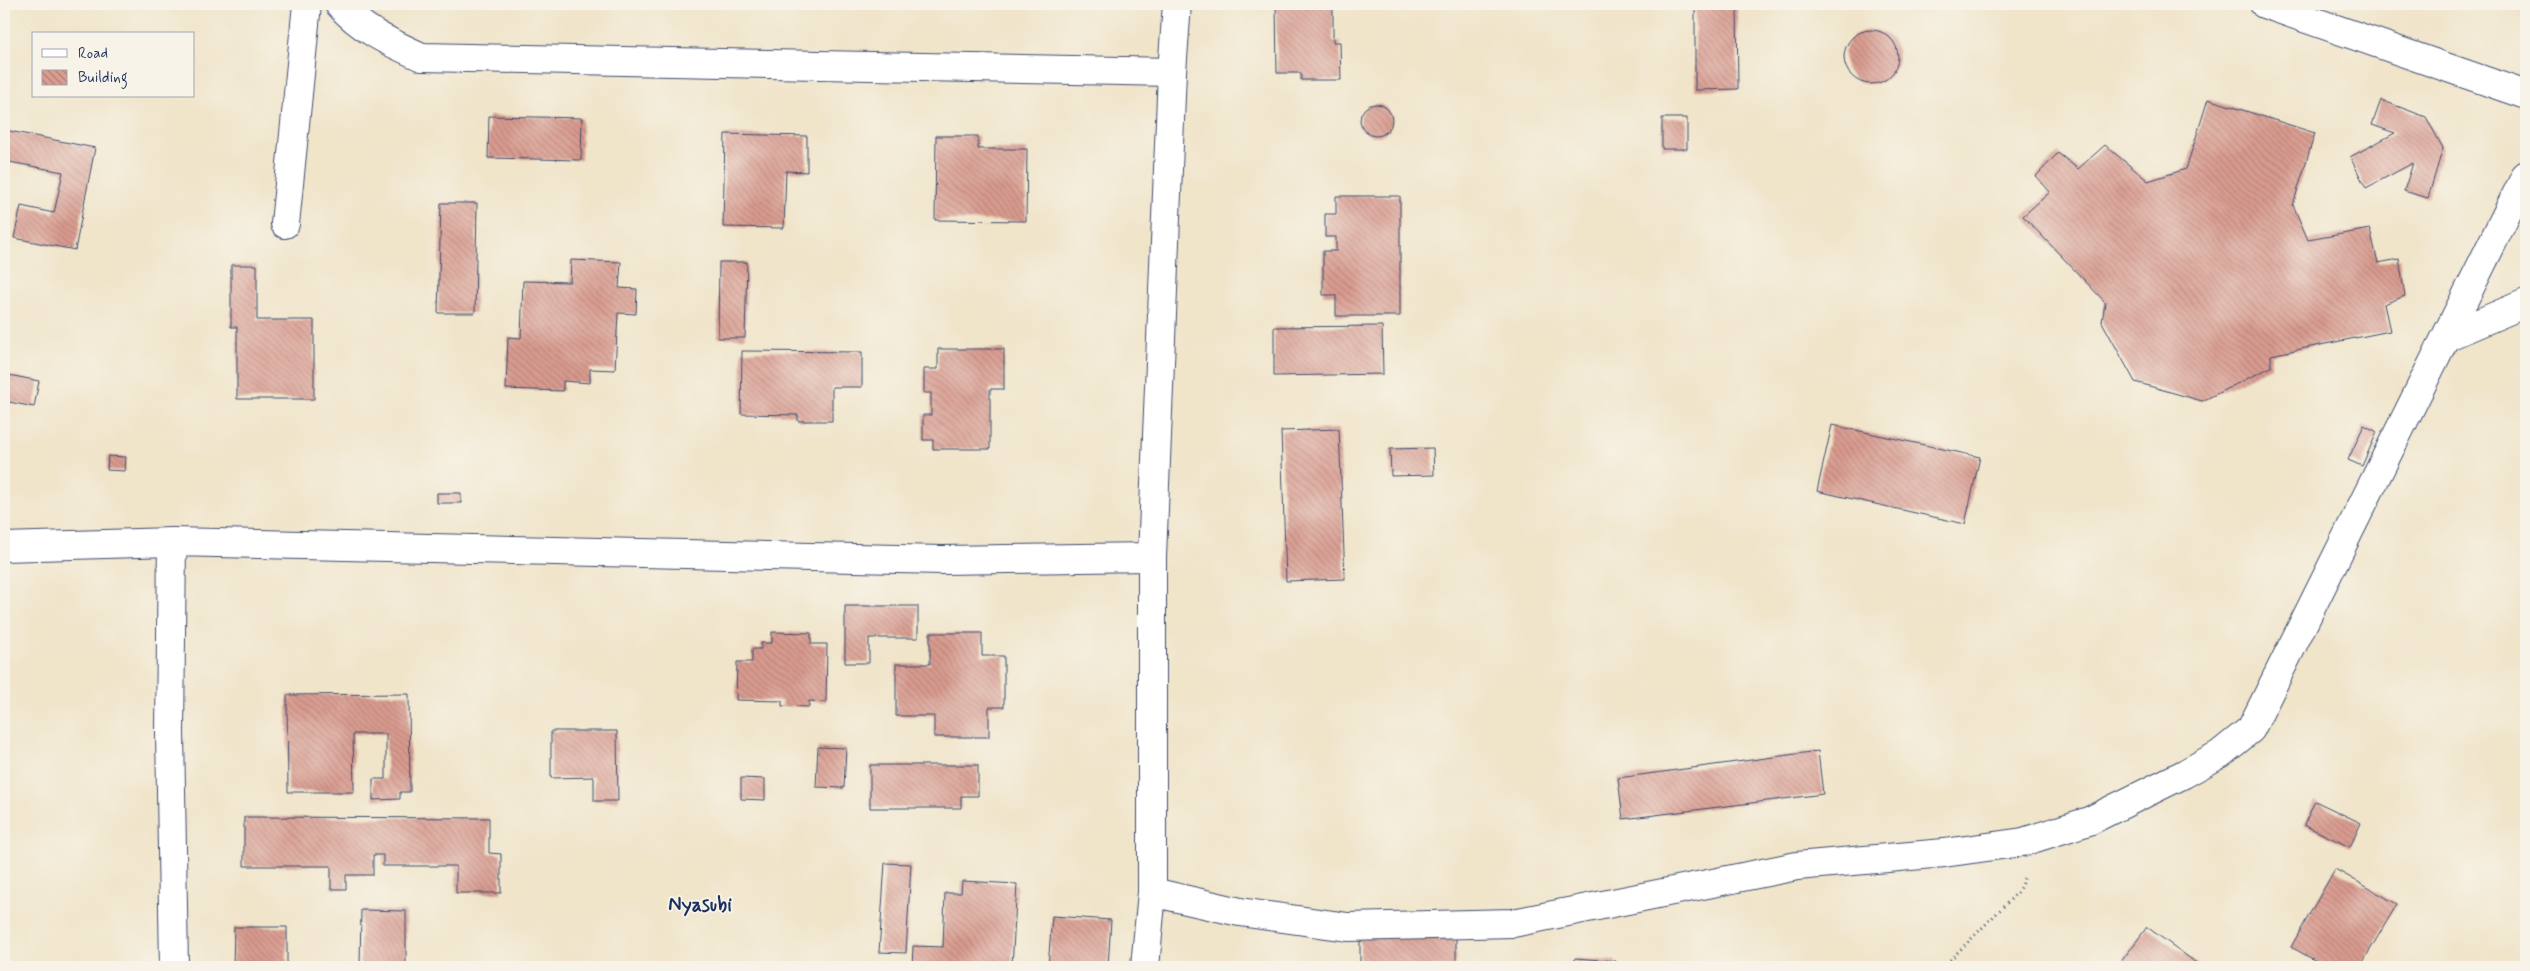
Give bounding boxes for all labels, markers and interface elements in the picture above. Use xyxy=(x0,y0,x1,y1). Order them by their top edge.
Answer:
legend xyxy=(32,32,195,98)
text: Road xyxy=(78,44,108,64)
text: Building xyxy=(78,68,128,89)
district label: Nyasubi xyxy=(668,892,732,919)

